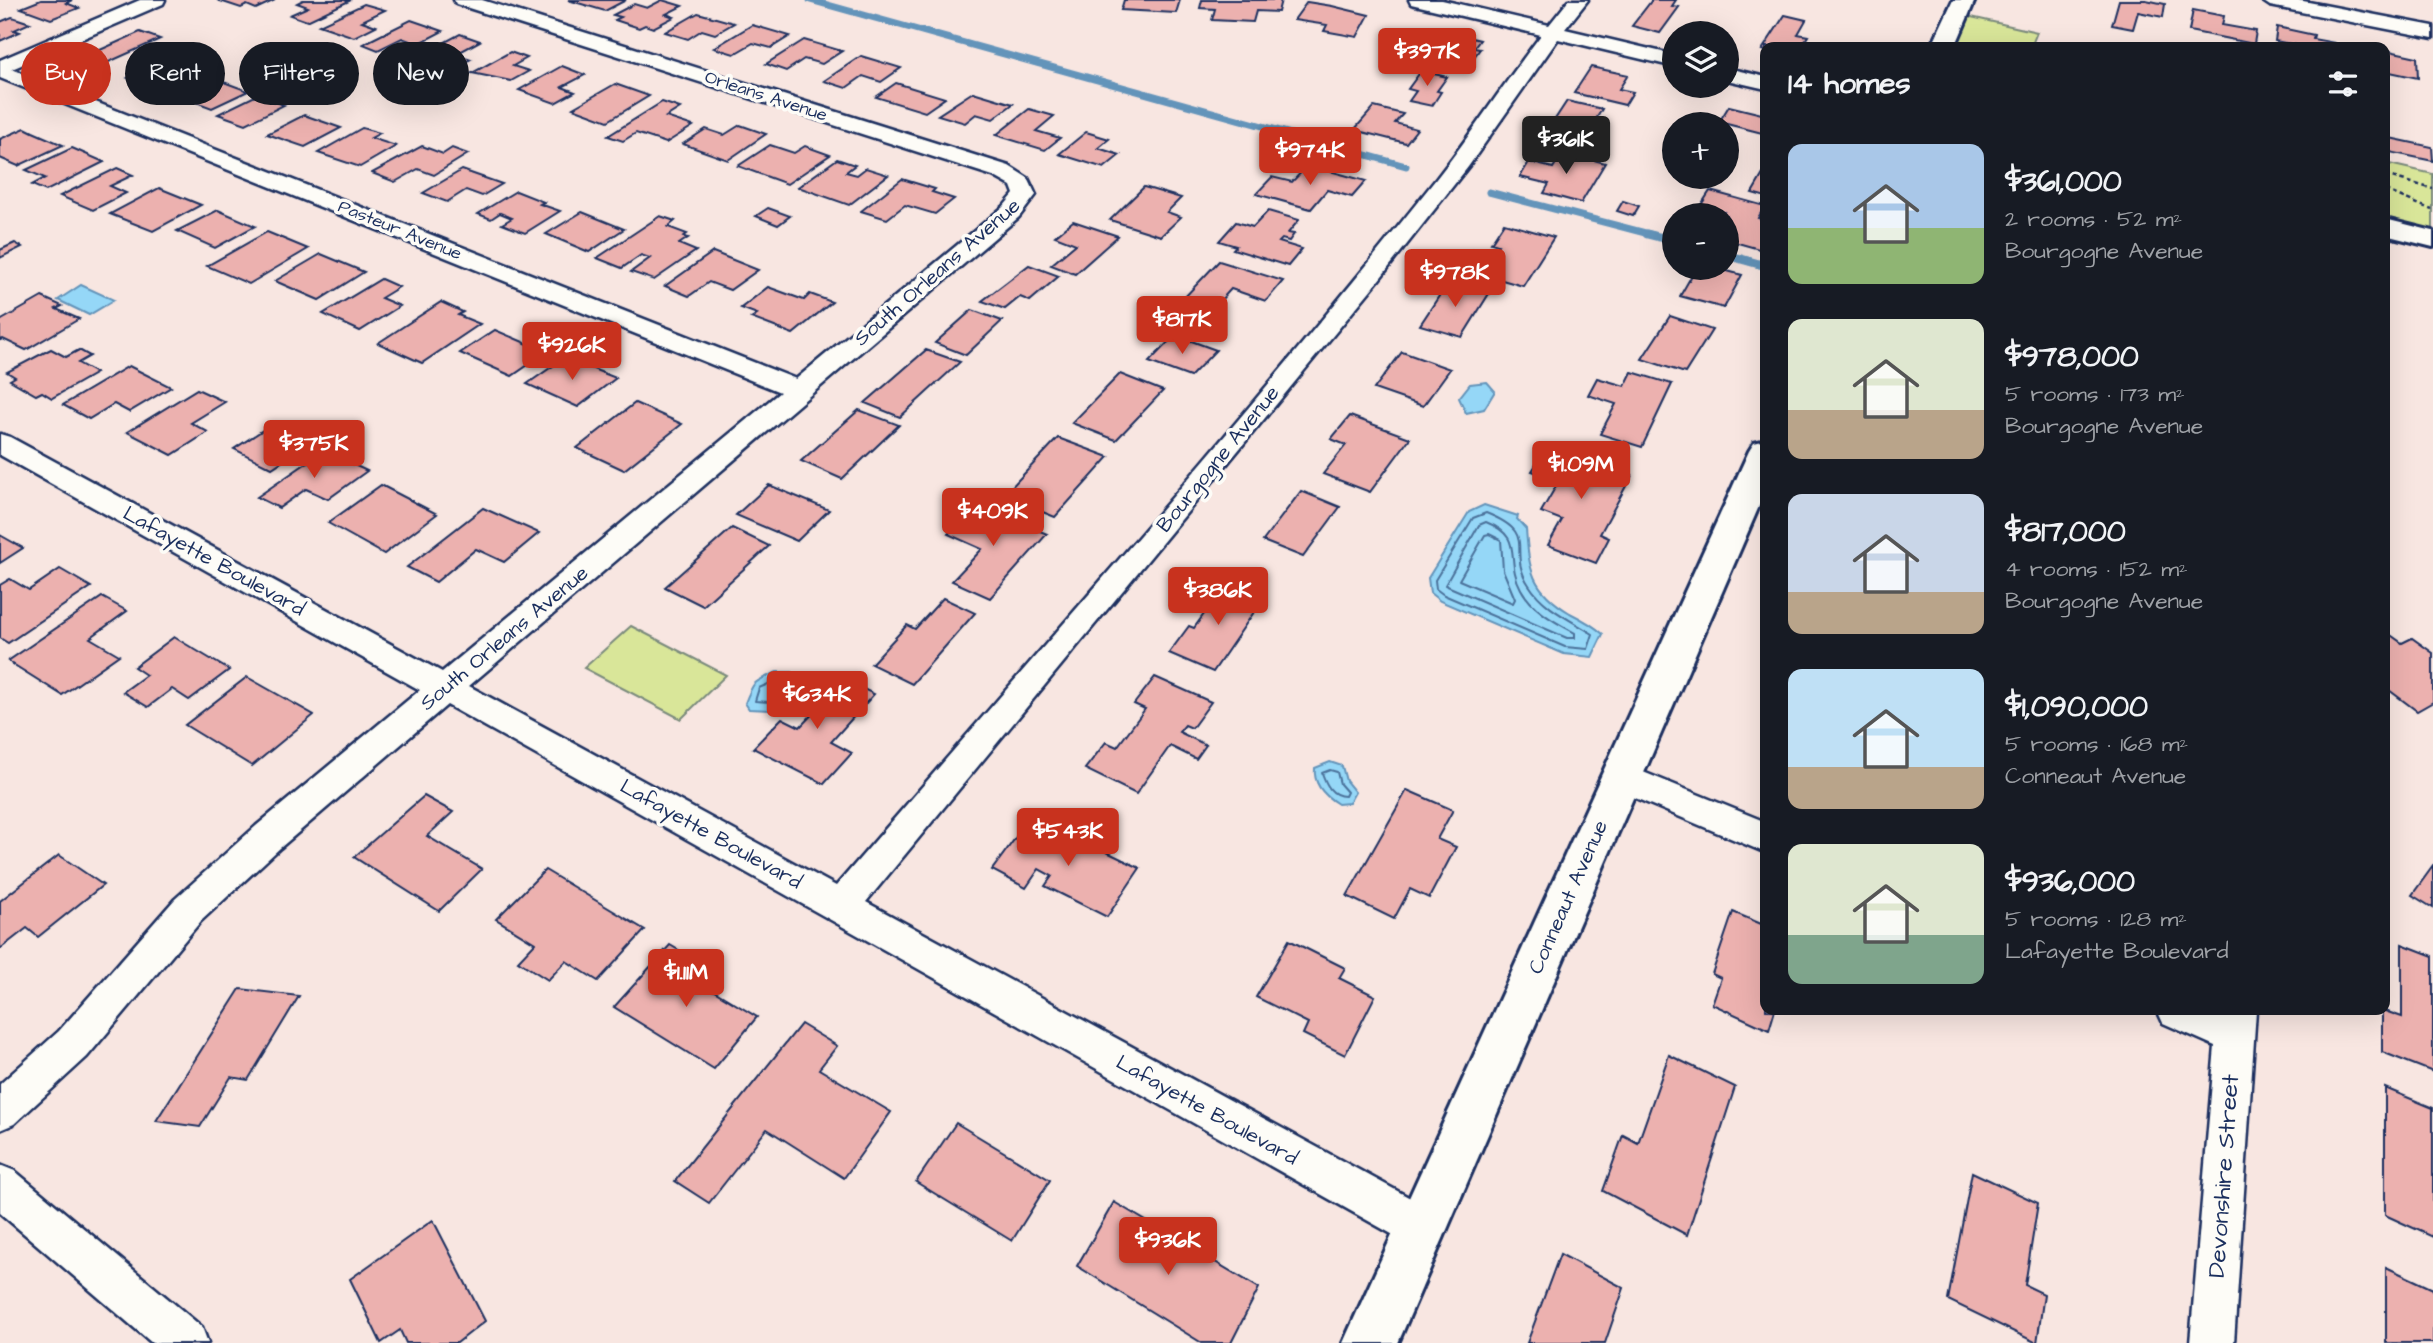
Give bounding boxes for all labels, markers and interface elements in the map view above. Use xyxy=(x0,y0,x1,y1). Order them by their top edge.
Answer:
map controls xyxy=(1662,21,1739,280)
button: layers xyxy=(1662,21,1739,98)
pin: $397K xyxy=(1378,28,1476,88)
text: $397K xyxy=(1394,35,1460,67)
chip: Buy xyxy=(21,42,111,105)
chip: Rent xyxy=(125,42,225,105)
chip: Filters xyxy=(239,42,359,105)
chip: New xyxy=(373,42,469,105)
text: 14 homes xyxy=(1788,63,1911,105)
street label: Orleans Avenue xyxy=(702,64,831,128)
icon: filters xyxy=(2324,65,2362,103)
button: + xyxy=(1662,112,1739,189)
pin: $361K xyxy=(1517,116,1615,176)
text: $361K xyxy=(1538,123,1594,155)
pin: $974K xyxy=(1261,128,1359,187)
text: $974K xyxy=(1275,134,1345,166)
text: $361,000 xyxy=(2005,161,2122,203)
icon: home xyxy=(1844,172,1928,256)
street label: South Orleans Avenue xyxy=(848,192,1026,352)
street label: Pasteur Avenue xyxy=(334,194,466,266)
button: − xyxy=(1662,203,1739,280)
text: 2 rooms · 52 m² xyxy=(2005,203,2182,235)
text: Bourgogne Avenue xyxy=(2005,235,2203,267)
pin: $978K xyxy=(1406,250,1504,309)
text: $978K xyxy=(1421,256,1489,288)
pin: $817K xyxy=(1133,296,1231,356)
text: $817K xyxy=(1153,303,1211,335)
pin: $926K xyxy=(523,322,621,382)
text: $926K xyxy=(538,329,606,361)
text: $978,000 xyxy=(2005,336,2139,378)
icon: home xyxy=(1844,347,1928,431)
text: 5 rooms · 173 m² xyxy=(2005,378,2185,410)
street label: Bourgogne Avenue xyxy=(1150,380,1288,540)
text: Bourgogne Avenue xyxy=(2005,410,2203,442)
pin: $375K xyxy=(265,420,363,480)
text: $375K xyxy=(280,427,348,459)
pin: $1.09M xyxy=(1524,442,1638,501)
text: $1.09M xyxy=(1548,448,1614,480)
pin: $409K xyxy=(944,489,1042,548)
text: $409K xyxy=(958,495,1028,527)
street label: Lafayette Boulevard xyxy=(117,499,310,625)
text: $817,000 xyxy=(2005,511,2126,553)
icon: home xyxy=(1844,522,1928,606)
text: 4 rooms · 152 m² xyxy=(2005,553,2188,585)
street label: South Orleans Avenue xyxy=(413,559,595,717)
pin: $386K xyxy=(1169,568,1267,627)
text: $386K xyxy=(1184,574,1252,606)
text: Bourgogne Avenue xyxy=(2005,585,2203,617)
pin: $634K xyxy=(768,672,866,731)
text: $634K xyxy=(783,678,851,710)
text: $1,090,000 xyxy=(2005,686,2148,728)
icon: home xyxy=(1844,697,1928,781)
text: 5 rooms · 168 m² xyxy=(2005,728,2188,760)
text: Conneaut Avenue xyxy=(2005,760,2186,792)
street label: Lafayette Boulevard xyxy=(614,772,807,898)
pin: $543K xyxy=(1019,808,1117,868)
text: $543K xyxy=(1033,815,1103,847)
street label: Conneaut Avenue xyxy=(1521,815,1615,979)
text: $936,000 xyxy=(2005,861,2135,903)
icon: home xyxy=(1844,872,1928,956)
text: 5 rooms · 128 m² xyxy=(2005,903,2187,935)
text: Lafayette Boulevard xyxy=(2005,935,2228,967)
pin: $1.11M xyxy=(629,950,743,1009)
text: $1.11M xyxy=(664,956,708,988)
street label: Lafayette Boulevard xyxy=(1110,1048,1303,1174)
street label: Devonshire Street xyxy=(2200,1073,2248,1279)
pin: $936K xyxy=(1119,1218,1217,1277)
text: $936K xyxy=(1135,1224,1201,1256)

